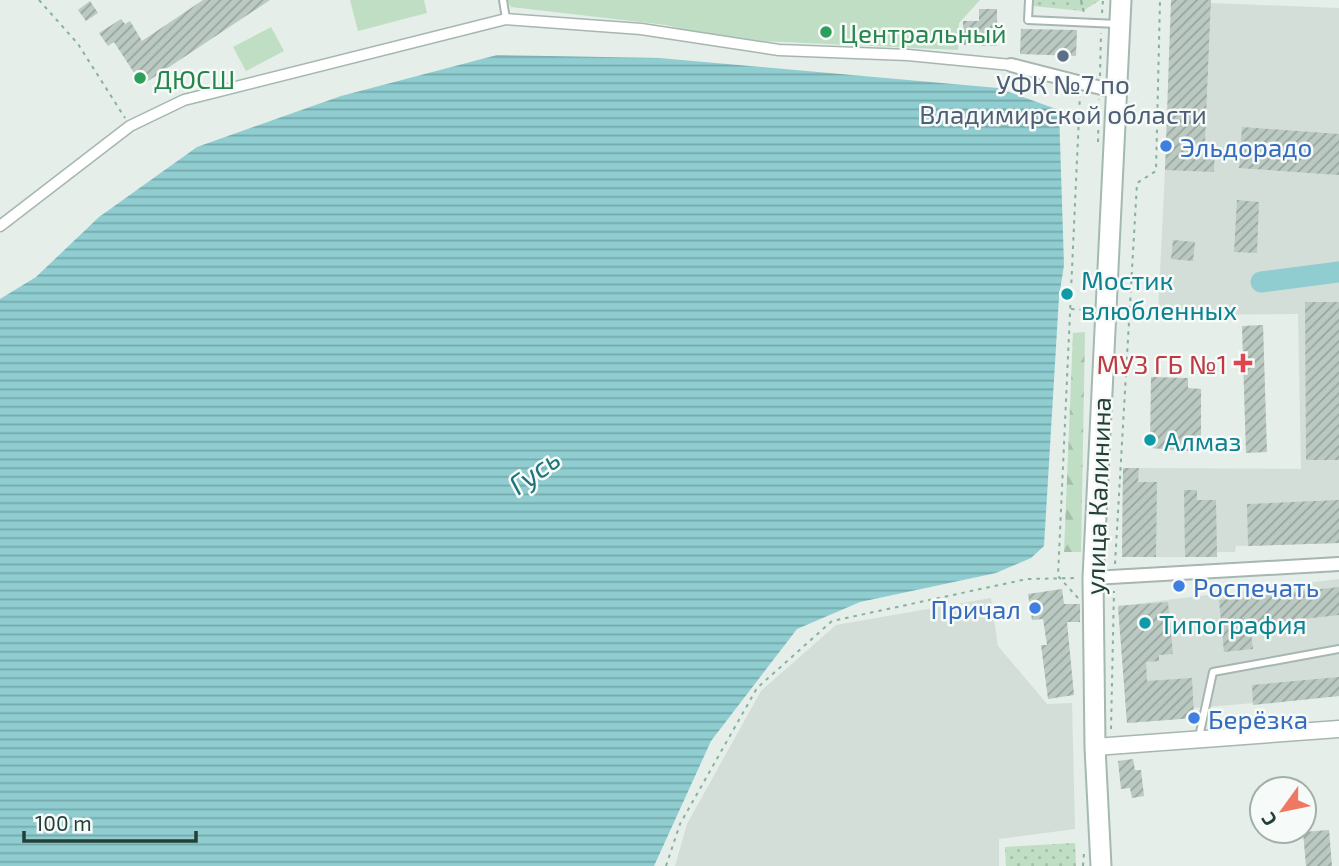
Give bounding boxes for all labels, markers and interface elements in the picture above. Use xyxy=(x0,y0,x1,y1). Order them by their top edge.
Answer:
place label: Центральный xyxy=(840,17,1007,48)
marker: Центральный xyxy=(818,24,834,40)
marker: УФК №7 по Владимирской области xyxy=(1055,48,1071,64)
place label: ДЮСШ xyxy=(154,63,235,94)
place label: УФК №7 по Владимирской области xyxy=(919,68,1207,129)
marker: ДЮСШ xyxy=(132,70,148,86)
place label: Эльдорадо xyxy=(1180,131,1312,162)
marker: Эльдорадо xyxy=(1158,138,1174,154)
place label: Мостик влюбленных xyxy=(1081,264,1237,325)
marker: Мостик влюбленных xyxy=(1059,286,1075,302)
place label: МУЗ ГБ №1 xyxy=(1097,348,1227,379)
marker: МУЗ ГБ №1 xyxy=(1233,353,1253,373)
street label: улица Калинина xyxy=(1078,396,1117,596)
place label: Алмаз xyxy=(1164,425,1241,456)
marker: Алмаз xyxy=(1142,432,1158,448)
water label: Гусь xyxy=(502,441,566,501)
place label: Роспечать xyxy=(1193,571,1319,602)
marker: Роспечать xyxy=(1171,578,1187,594)
place label: Причал xyxy=(930,593,1021,624)
marker: Причал xyxy=(1027,600,1043,616)
place label: Типография xyxy=(1159,608,1307,639)
marker: Типография xyxy=(1137,615,1153,631)
place label: Берёзка xyxy=(1208,703,1308,734)
marker: Берёзка xyxy=(1186,710,1202,726)
north arrow xyxy=(1248,775,1318,845)
scale bar xyxy=(24,800,196,844)
text: С xyxy=(1256,809,1281,830)
text: 100 m xyxy=(35,810,92,835)

